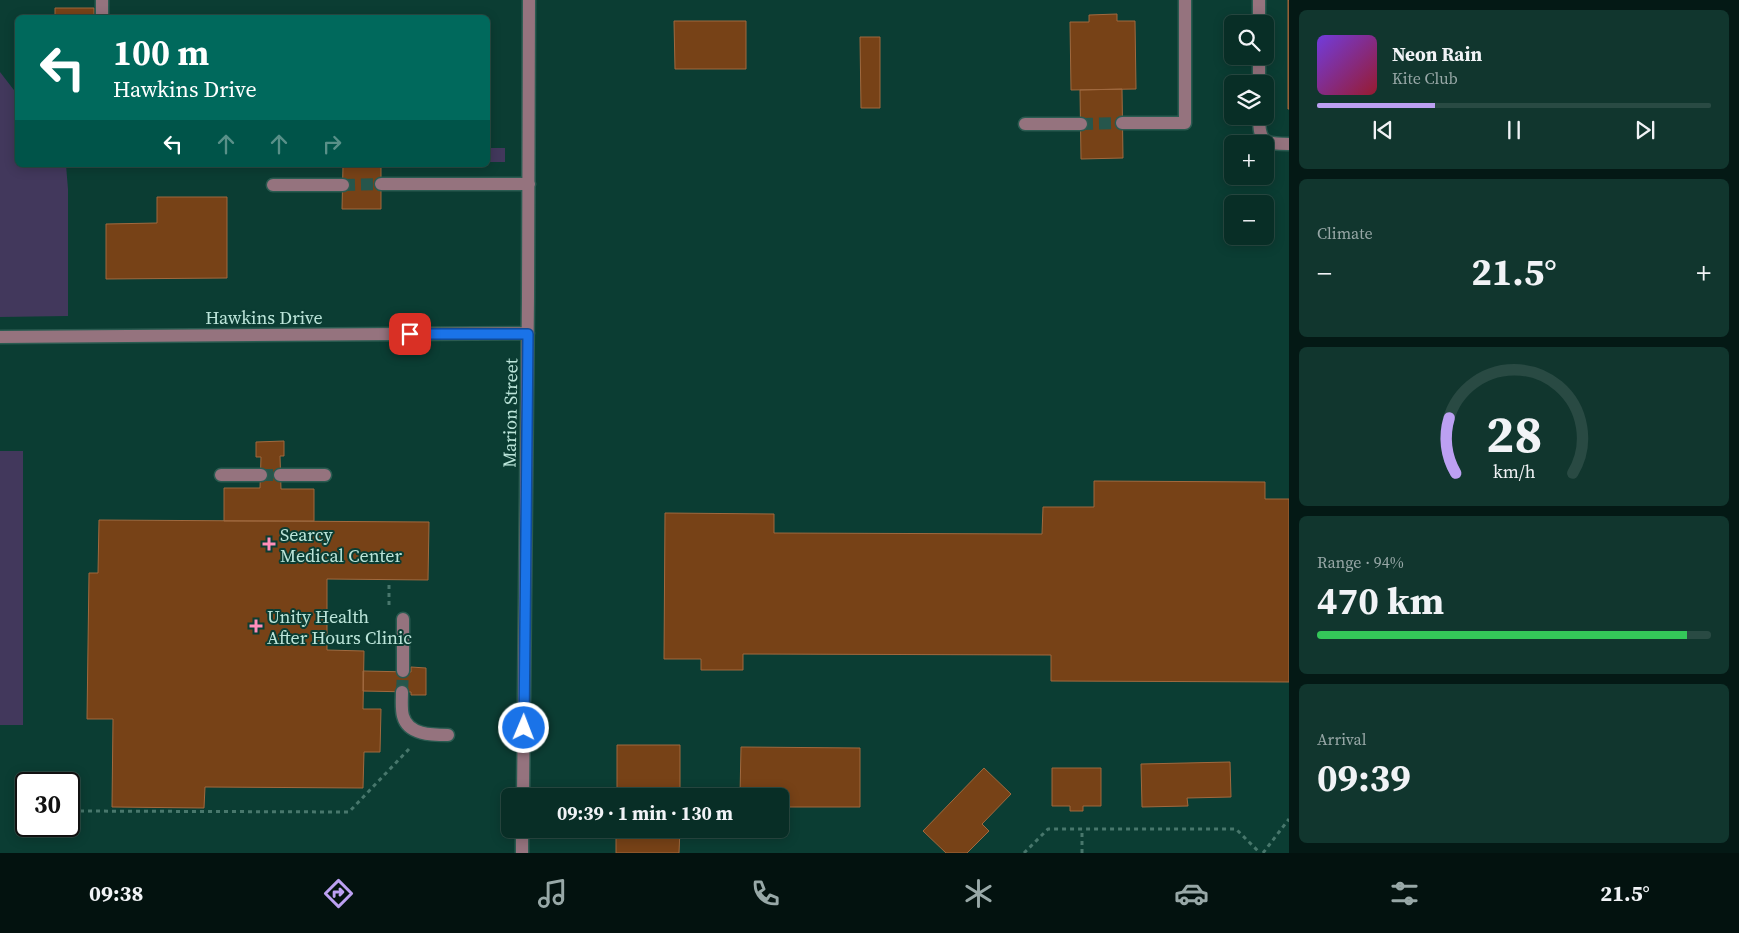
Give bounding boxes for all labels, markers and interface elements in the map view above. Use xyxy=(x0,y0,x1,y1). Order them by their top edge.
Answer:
map controls xyxy=(1224,15,1274,245)
button: search xyxy=(1224,15,1274,65)
text: 100 m xyxy=(113,29,209,77)
icon: left xyxy=(30,35,95,100)
text: Neon Rain xyxy=(1392,41,1482,67)
text: Kite Club xyxy=(1392,67,1458,89)
text: Hawkins Drive xyxy=(113,74,257,104)
button: layers xyxy=(1224,75,1274,125)
icon: previous xyxy=(1369,116,1397,144)
icon: pause xyxy=(1500,116,1528,144)
icon: next xyxy=(1631,116,1659,144)
icon: left xyxy=(159,130,187,158)
icon: ahead xyxy=(212,130,240,158)
icon: ahead xyxy=(265,130,293,158)
icon: right xyxy=(318,130,346,158)
button: + xyxy=(1224,135,1274,185)
button: − xyxy=(1224,195,1274,245)
text: Climate xyxy=(1317,222,1373,244)
text: 21.5° xyxy=(1471,246,1557,298)
text: − xyxy=(1317,254,1332,292)
text: + xyxy=(1696,254,1711,292)
street label: Hawkins Drive xyxy=(205,305,323,330)
pin xyxy=(389,313,431,355)
icon: arrive xyxy=(396,320,424,348)
street label: Marion Street xyxy=(497,358,523,468)
text: 28 xyxy=(1486,398,1542,469)
text: km/h xyxy=(1493,459,1536,484)
place label: Searcy Medical Center xyxy=(280,522,403,568)
marker: Searcy Medical Center xyxy=(262,537,276,551)
text: Range · 94% xyxy=(1317,551,1404,573)
text: 470 km xyxy=(1317,575,1444,627)
place label: Unity Health After Hours Clinic xyxy=(267,604,412,650)
marker: Unity Health After Hours Clinic xyxy=(249,619,263,633)
position arrow xyxy=(497,701,549,753)
text: Arrival xyxy=(1317,728,1366,750)
text: 09:39 xyxy=(1317,752,1411,804)
speed limit sign: 30 xyxy=(15,772,80,837)
text: 09:39 · 1 min · 130 m xyxy=(557,800,733,826)
icon: directions xyxy=(321,876,356,911)
icon: music xyxy=(535,876,570,911)
icon: phone xyxy=(748,876,783,911)
icon: climate xyxy=(961,876,996,911)
icon: car xyxy=(1174,876,1209,911)
icon: filters xyxy=(1387,876,1422,911)
text: 09:38 xyxy=(89,878,143,908)
text: 21.5° xyxy=(1600,878,1650,908)

